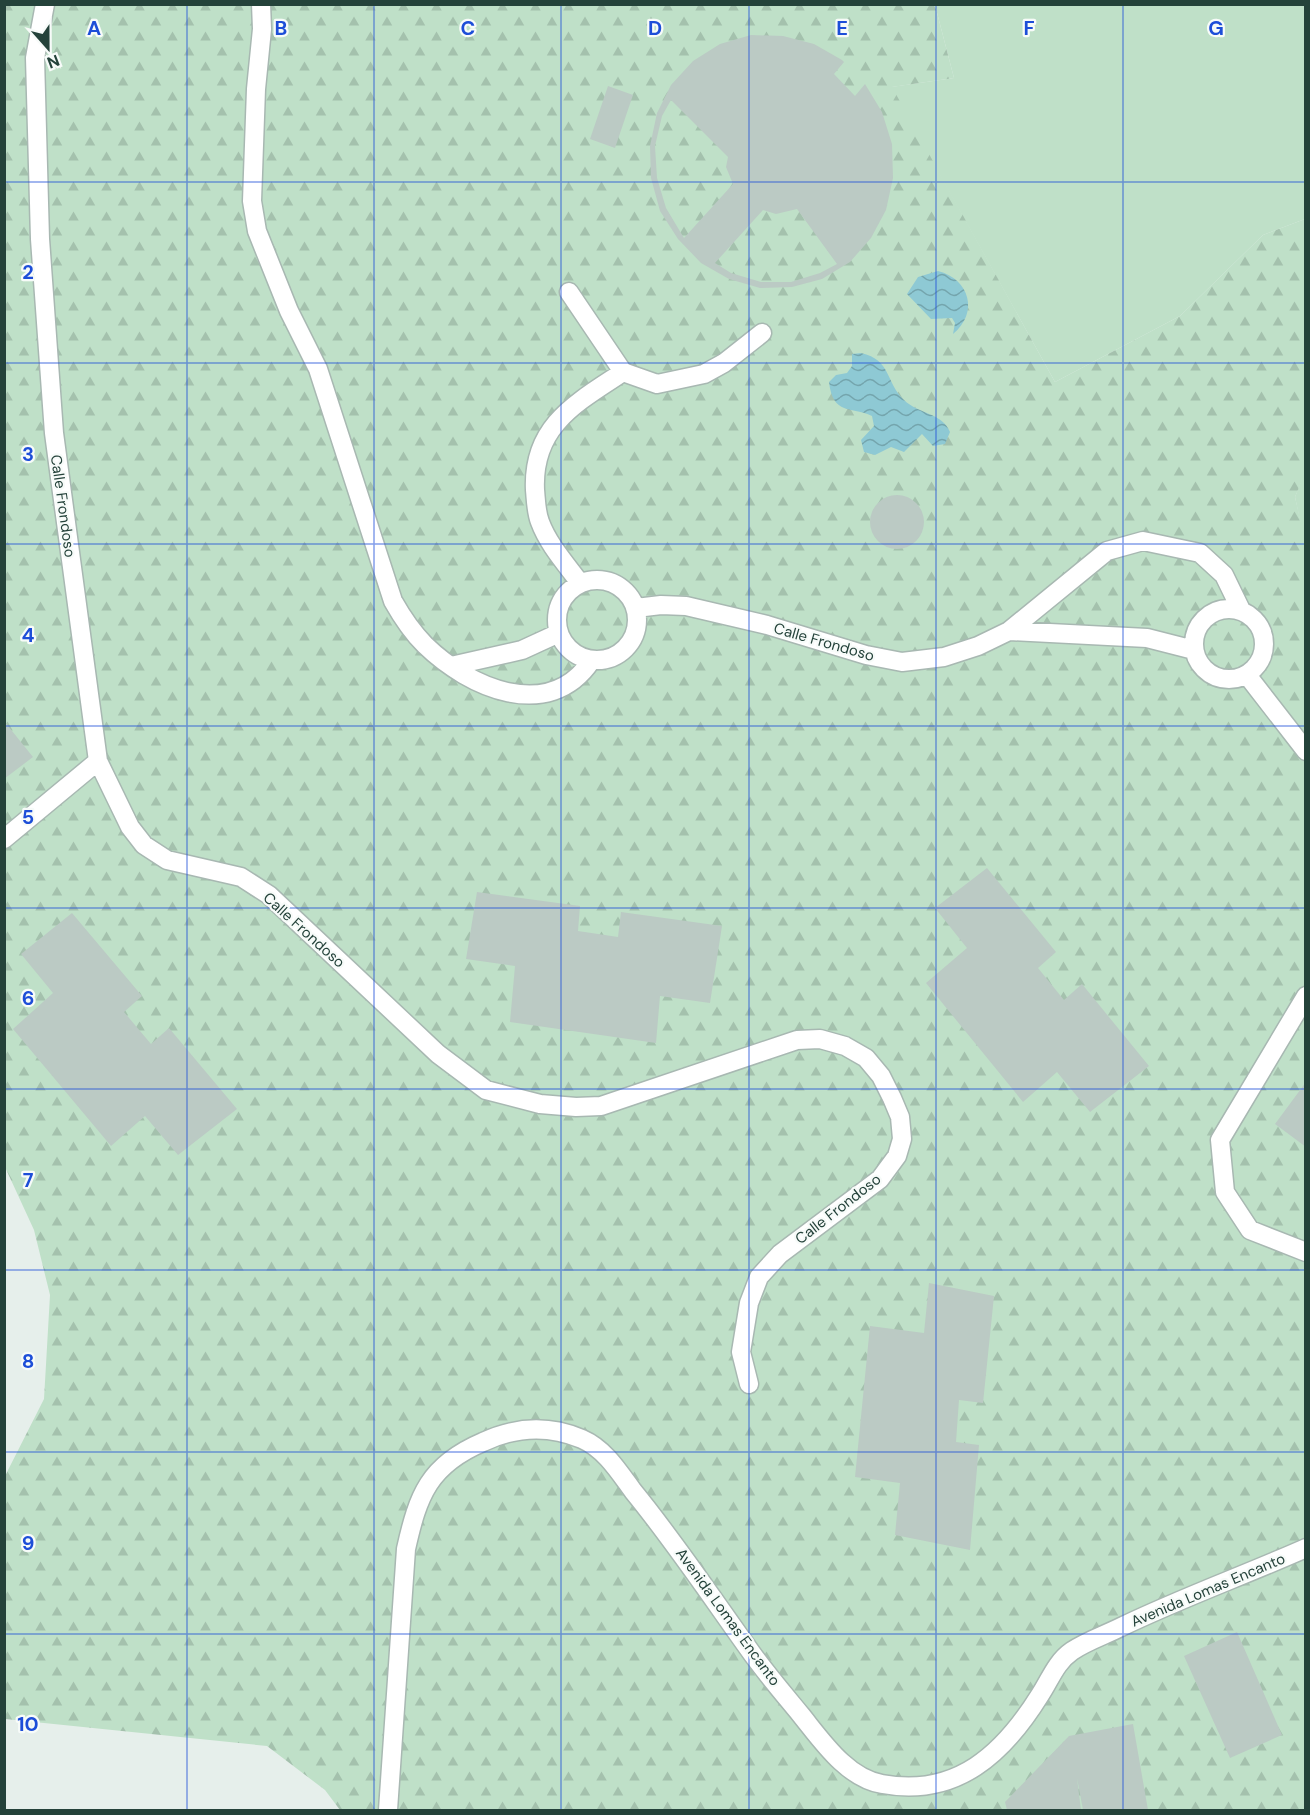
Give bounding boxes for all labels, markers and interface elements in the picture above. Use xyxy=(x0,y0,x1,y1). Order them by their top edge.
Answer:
text: A xyxy=(87,15,101,41)
text: B xyxy=(275,15,287,41)
text: C xyxy=(461,15,475,41)
text: D xyxy=(648,15,662,41)
text: E xyxy=(836,15,848,41)
text: F xyxy=(1023,15,1035,41)
text: G xyxy=(1208,15,1224,41)
north arrow xyxy=(18,18,78,78)
text: N xyxy=(44,50,62,73)
text: 2 xyxy=(22,259,34,285)
text: 3 xyxy=(22,441,34,467)
street label: Calle Frondoso xyxy=(46,453,80,559)
street label: Calle Frondoso xyxy=(771,618,877,666)
text: 4 xyxy=(22,622,35,648)
text: 5 xyxy=(22,804,34,830)
street label: Calle Frondoso xyxy=(259,888,349,972)
text: 6 xyxy=(22,985,34,1011)
text: 7 xyxy=(23,1167,34,1193)
street label: Calle Frondoso xyxy=(791,1169,885,1249)
text: 8 xyxy=(22,1348,34,1374)
text: 9 xyxy=(22,1530,34,1556)
street label: Avenida Lomas Encanto xyxy=(671,1544,785,1690)
street label: Avenida Lomas Encanto xyxy=(1128,1548,1288,1632)
text: 10 xyxy=(17,1711,39,1737)

